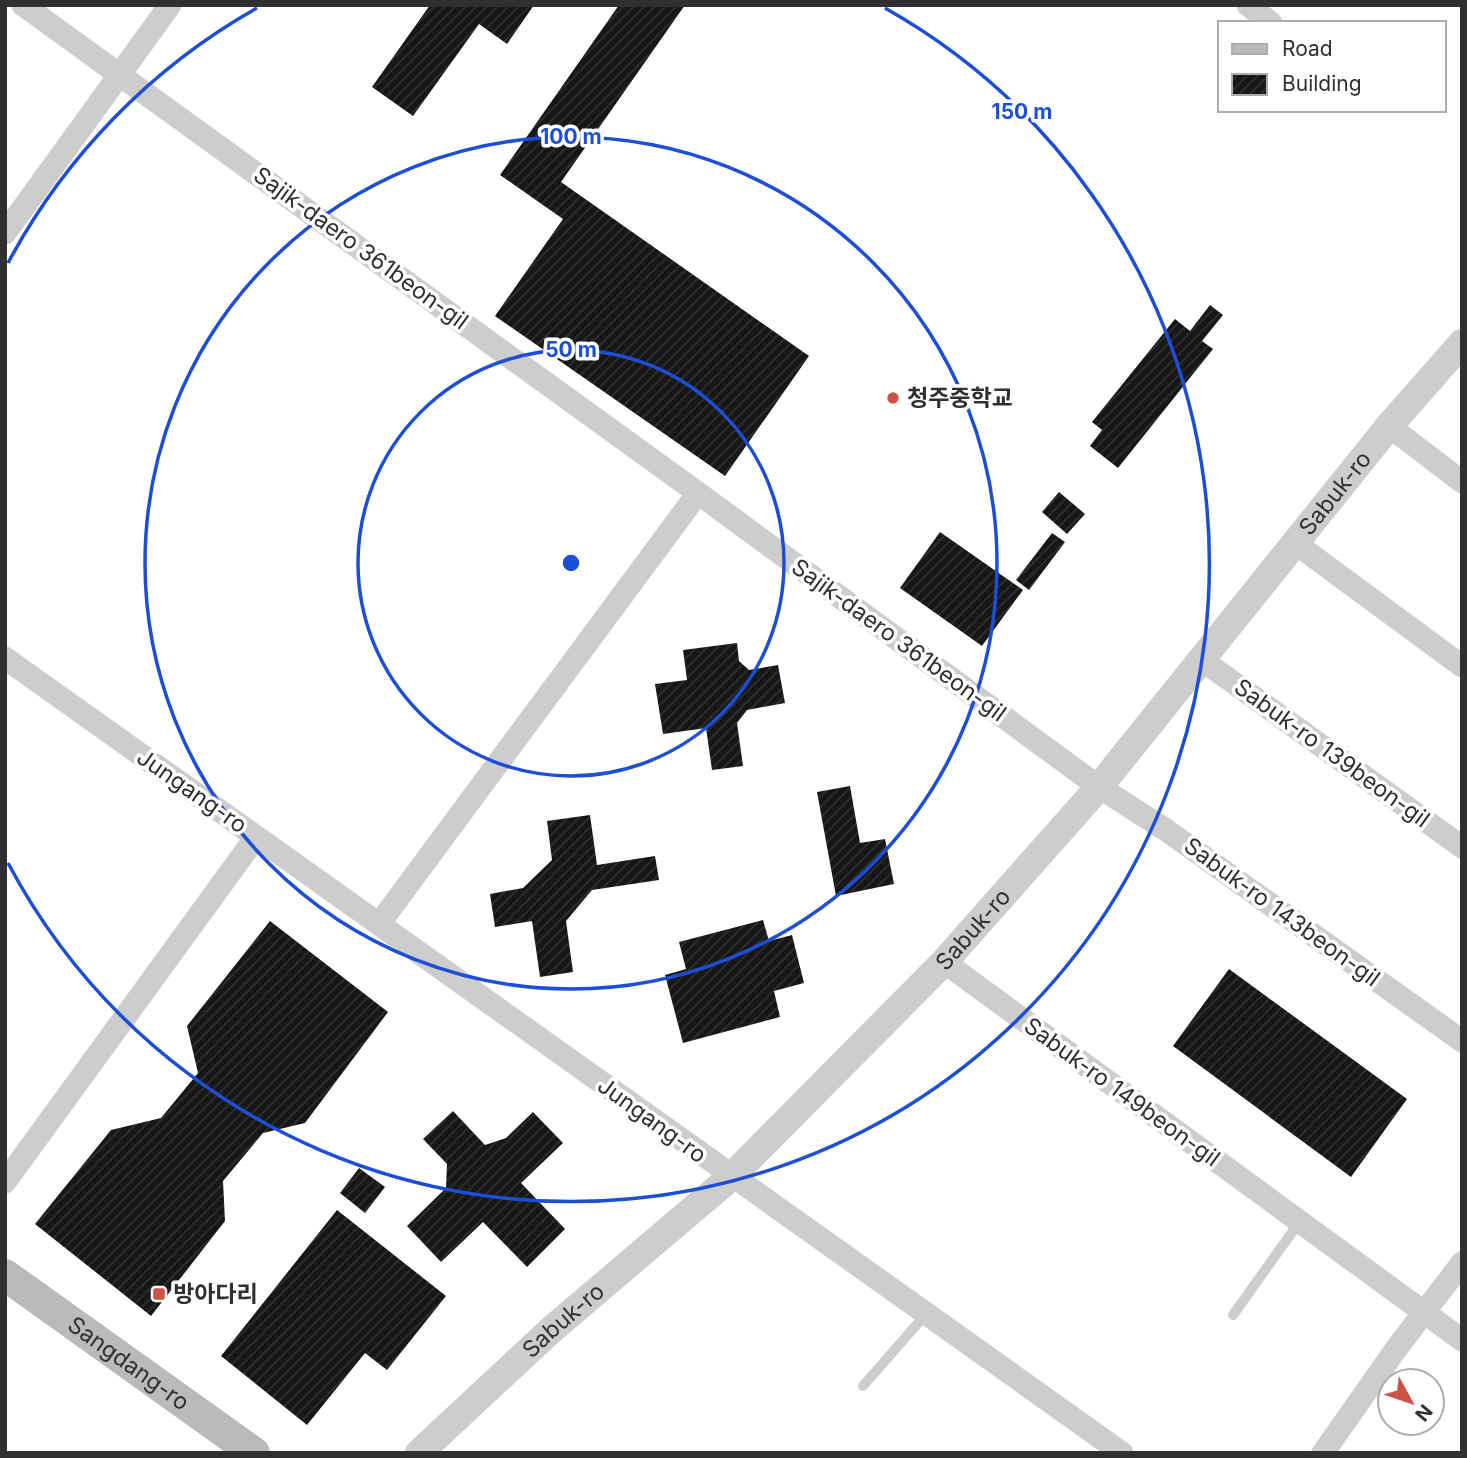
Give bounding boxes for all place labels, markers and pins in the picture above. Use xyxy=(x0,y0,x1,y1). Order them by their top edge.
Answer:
place label: 청주중학교 xyxy=(907,384,1013,412)
marker: 청주중학교 xyxy=(885,390,901,406)
centre of rings xyxy=(559,551,583,575)
place label: 방아다리 xyxy=(173,1280,258,1308)
marker: 방아다리 xyxy=(151,1286,167,1302)

